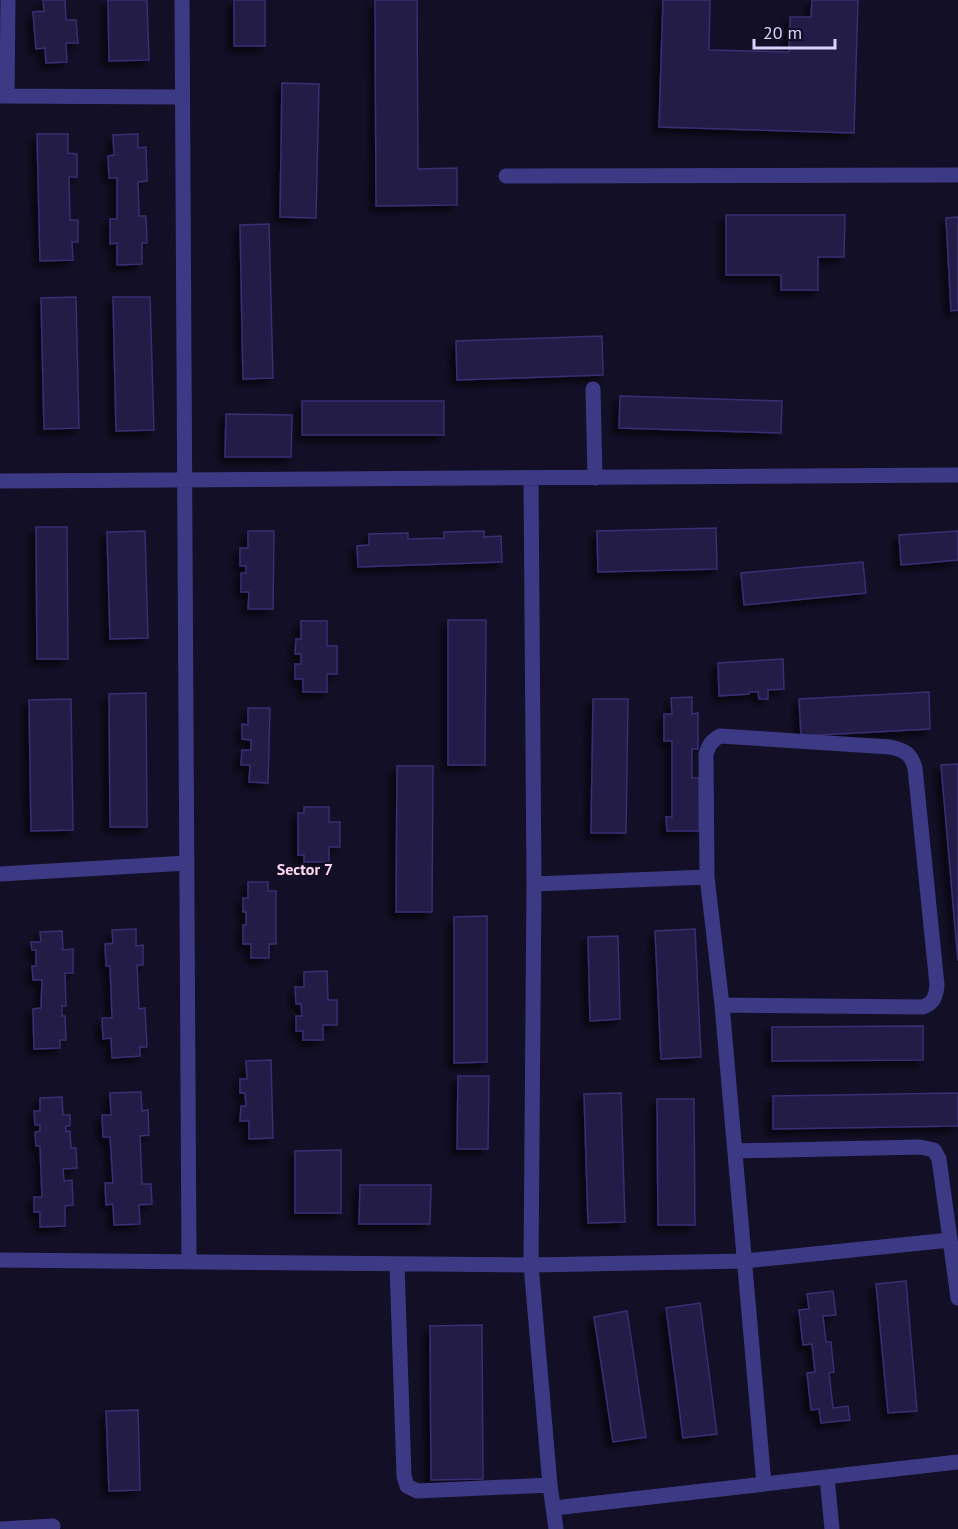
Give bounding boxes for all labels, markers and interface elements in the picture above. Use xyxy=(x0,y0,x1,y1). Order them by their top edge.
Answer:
scale bar xyxy=(754,12,835,50)
text: 20 m xyxy=(763,21,802,44)
district label: Sector 7 xyxy=(277,859,333,879)

